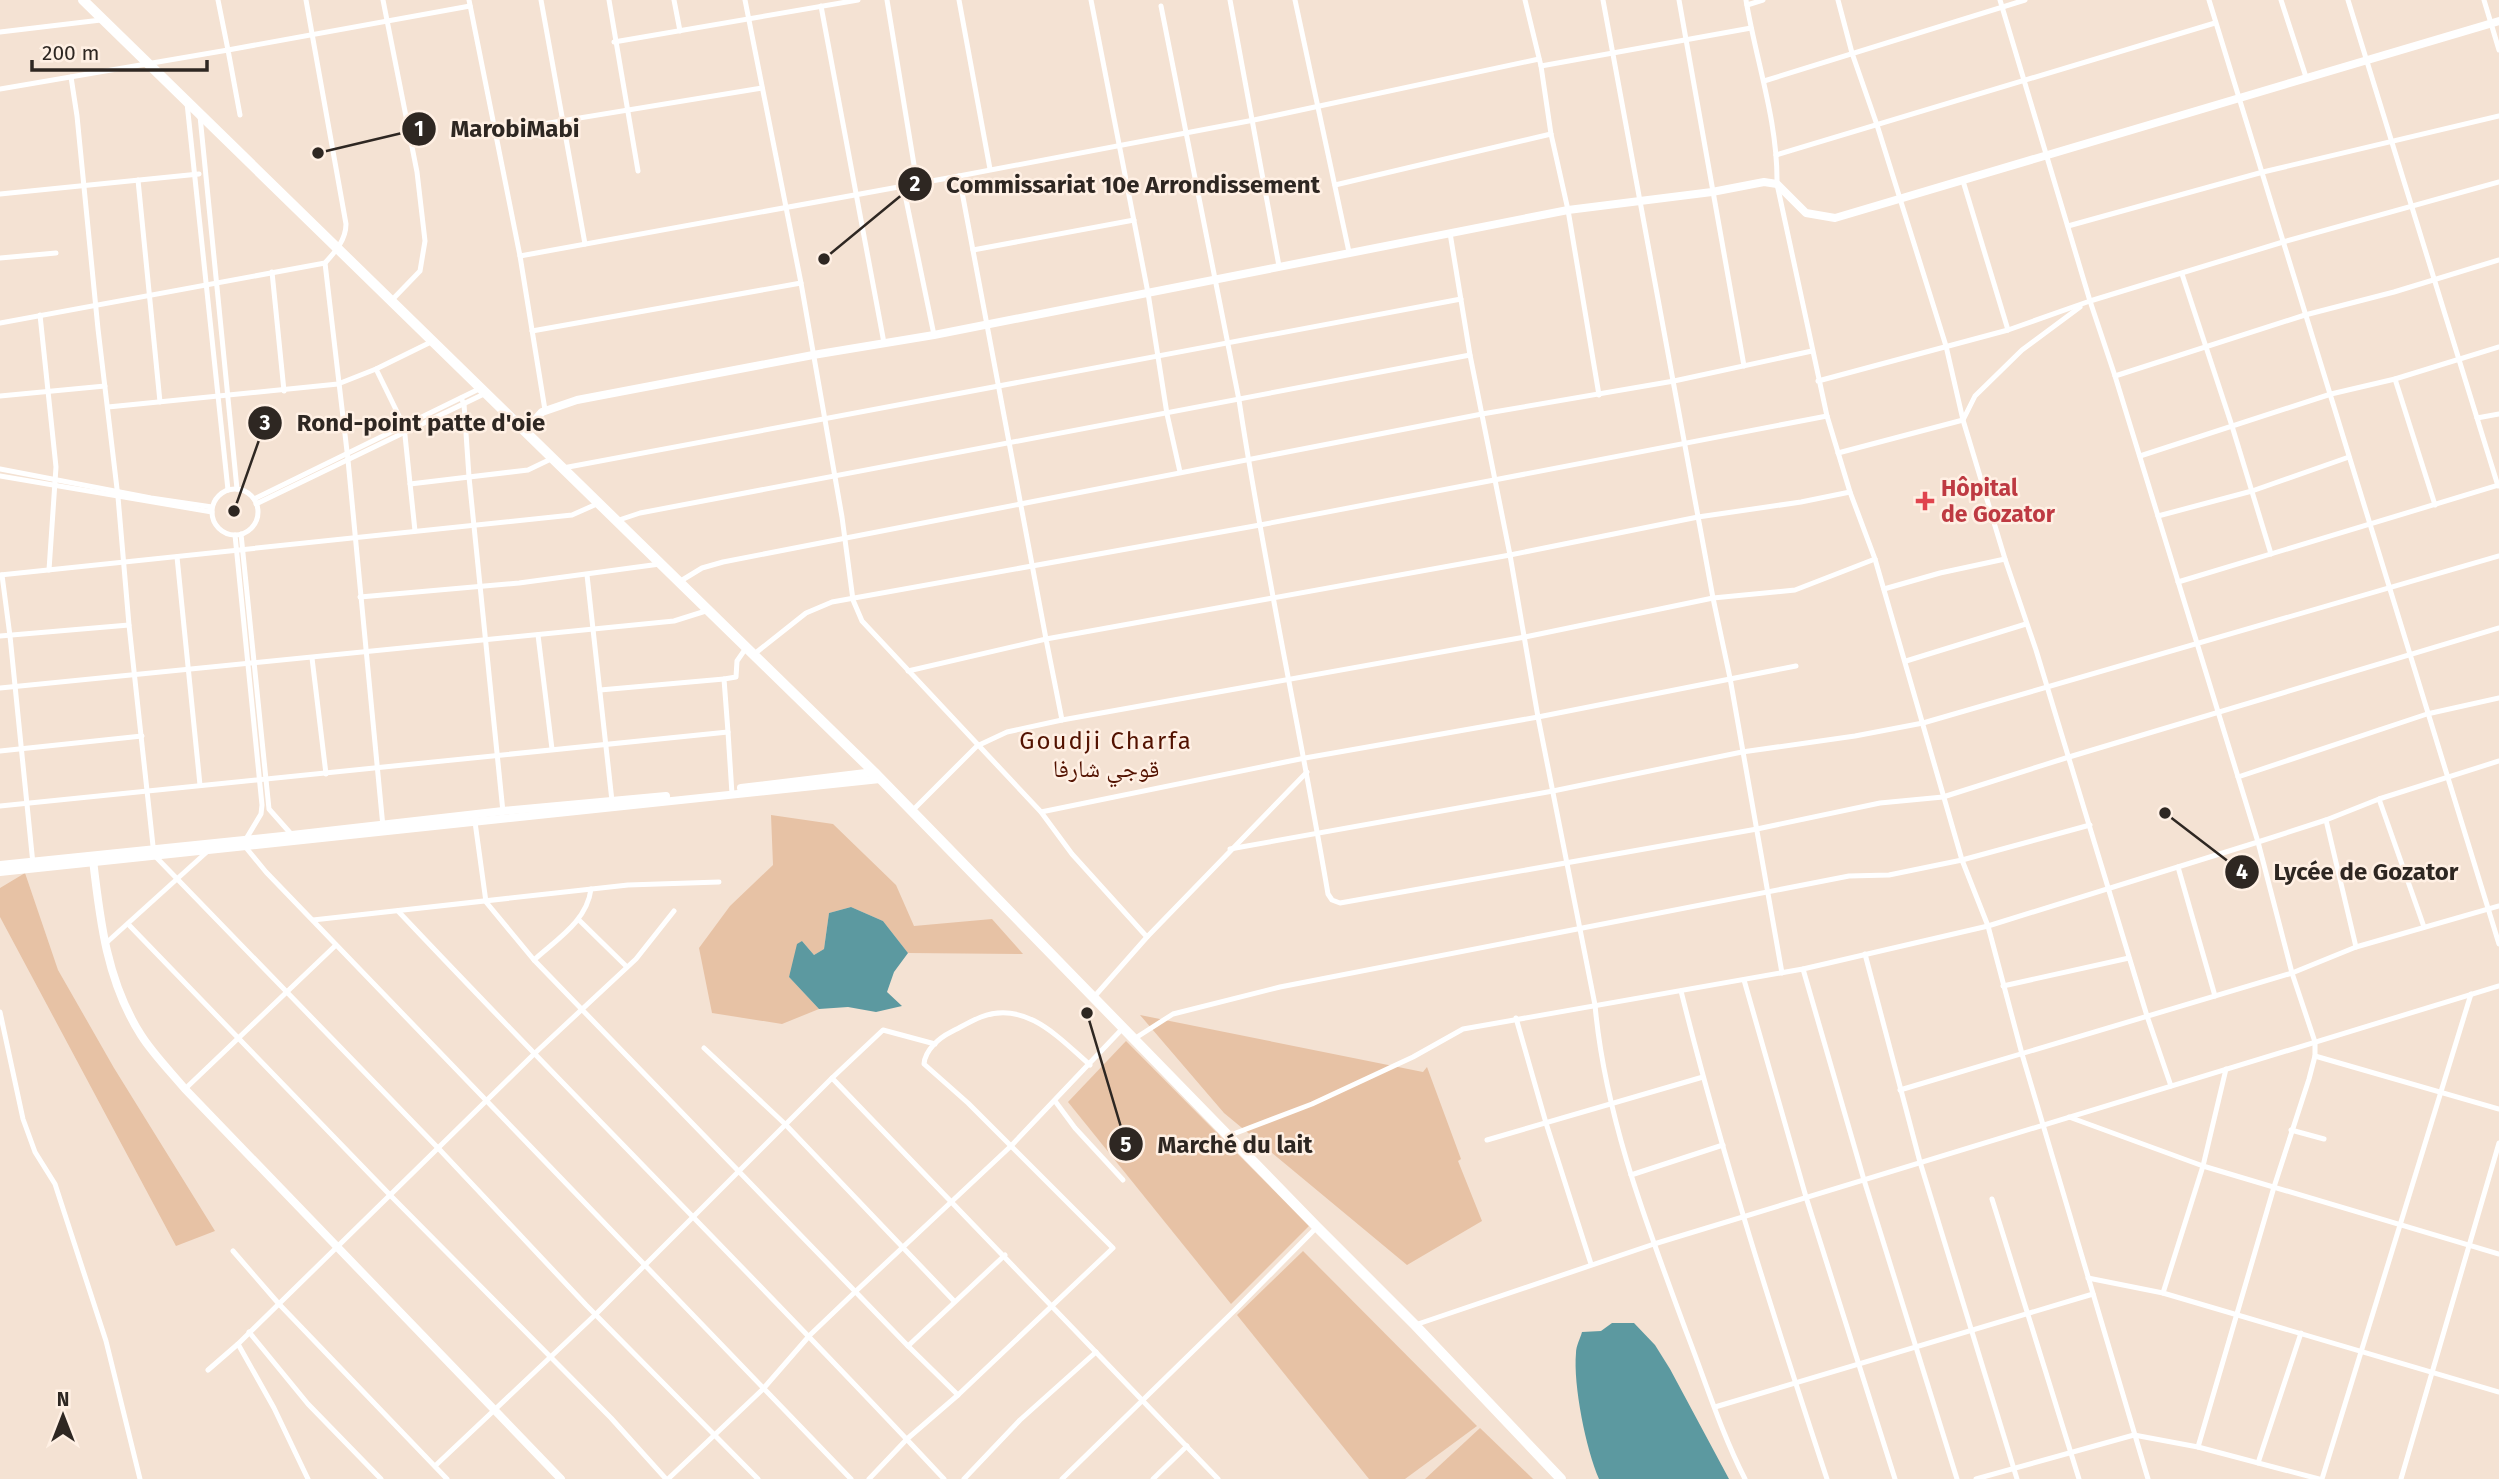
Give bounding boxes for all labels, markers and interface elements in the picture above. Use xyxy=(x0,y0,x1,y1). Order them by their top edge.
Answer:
scale bar xyxy=(32,28,206,72)
text: 200 m xyxy=(42,40,99,66)
callout: MarobiMabi xyxy=(402,106,594,151)
text: MarobiMabi xyxy=(450,115,580,143)
text: 1 xyxy=(414,116,424,142)
callout: Commissariat 10e Arrondissement xyxy=(897,162,1334,207)
text: 2 xyxy=(910,171,921,197)
text: Commissariat 10e Arrondissement xyxy=(946,171,1321,199)
callout: Rond-point patte d'oie xyxy=(247,400,559,445)
text: Rond-point patte d'oie xyxy=(297,409,545,437)
text: 3 xyxy=(259,410,271,436)
place label: Hôpital de Gozator xyxy=(1941,474,2056,528)
marker: Hôpital de Gozator xyxy=(1915,491,1935,511)
district label: Goudji Charfa قوجي شارفا xyxy=(1019,727,1193,788)
callout: Lycée de Gozator xyxy=(2225,849,2472,894)
text: Lycée de Gozator xyxy=(2274,858,2459,886)
text: 4 xyxy=(2236,859,2248,885)
callout: Marché du lait xyxy=(1109,1122,1327,1167)
text: Marché du lait xyxy=(1157,1131,1313,1159)
text: 5 xyxy=(1120,1132,1132,1158)
north arrow xyxy=(28,1381,98,1451)
text: N xyxy=(57,1388,69,1411)

